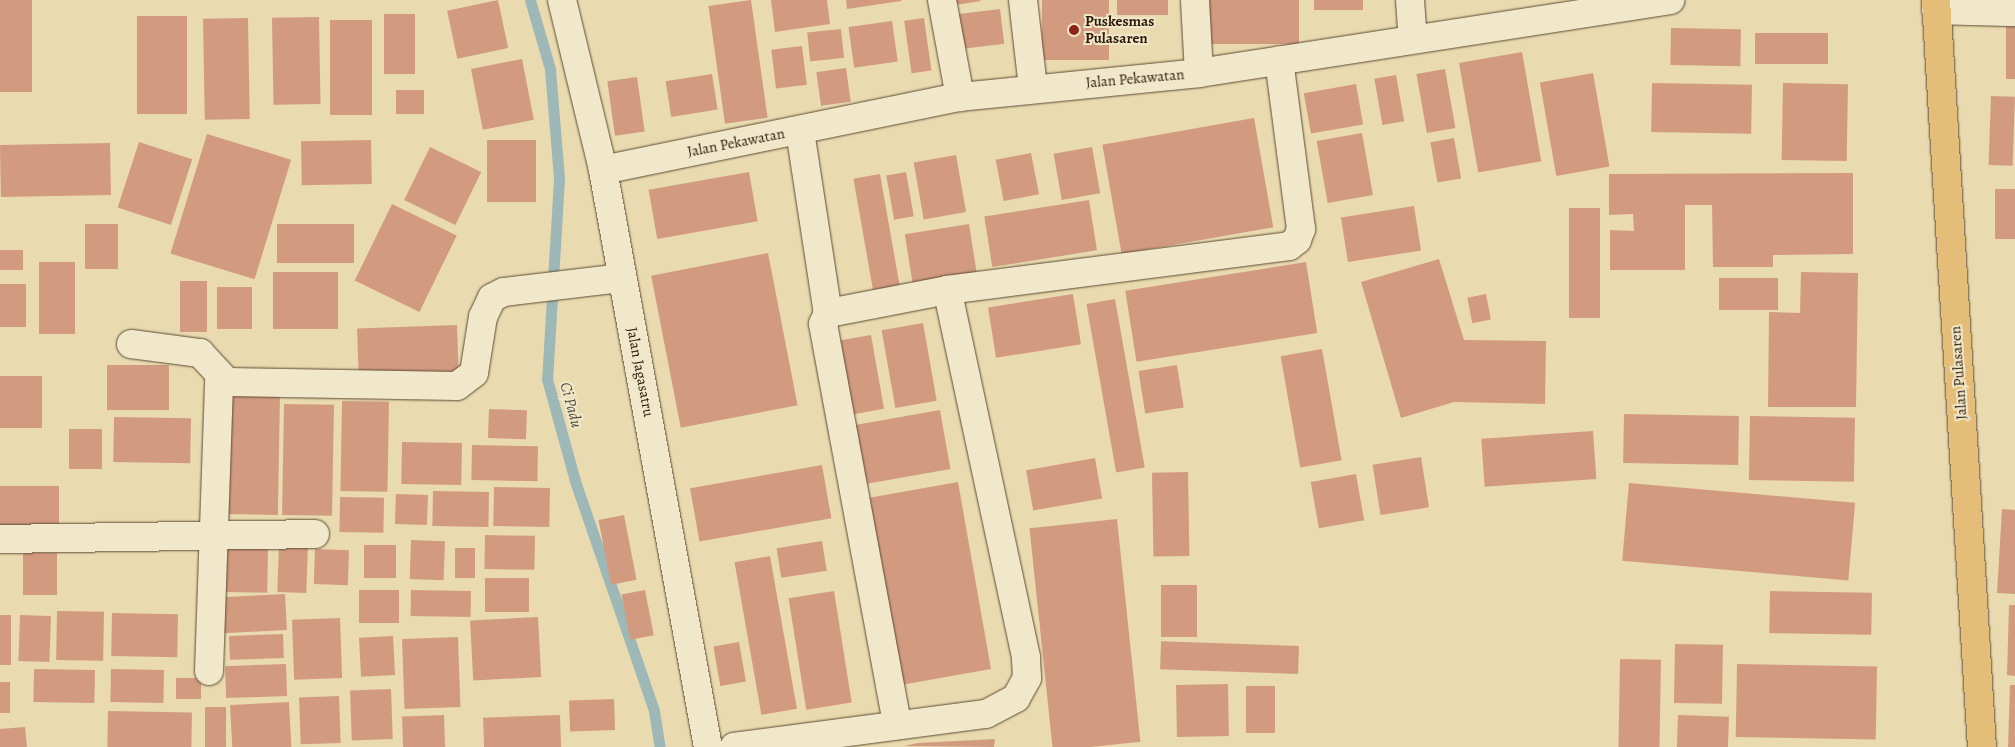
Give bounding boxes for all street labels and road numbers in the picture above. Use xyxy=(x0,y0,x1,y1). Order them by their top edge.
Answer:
street label: Jalan Pekawatan xyxy=(1085,66,1185,92)
street label: Jalan Pekawatan xyxy=(686,125,786,161)
street label: Jalan Jagasatru xyxy=(622,326,658,418)
street label: Jalan Pulasaren xyxy=(1947,326,1971,420)

